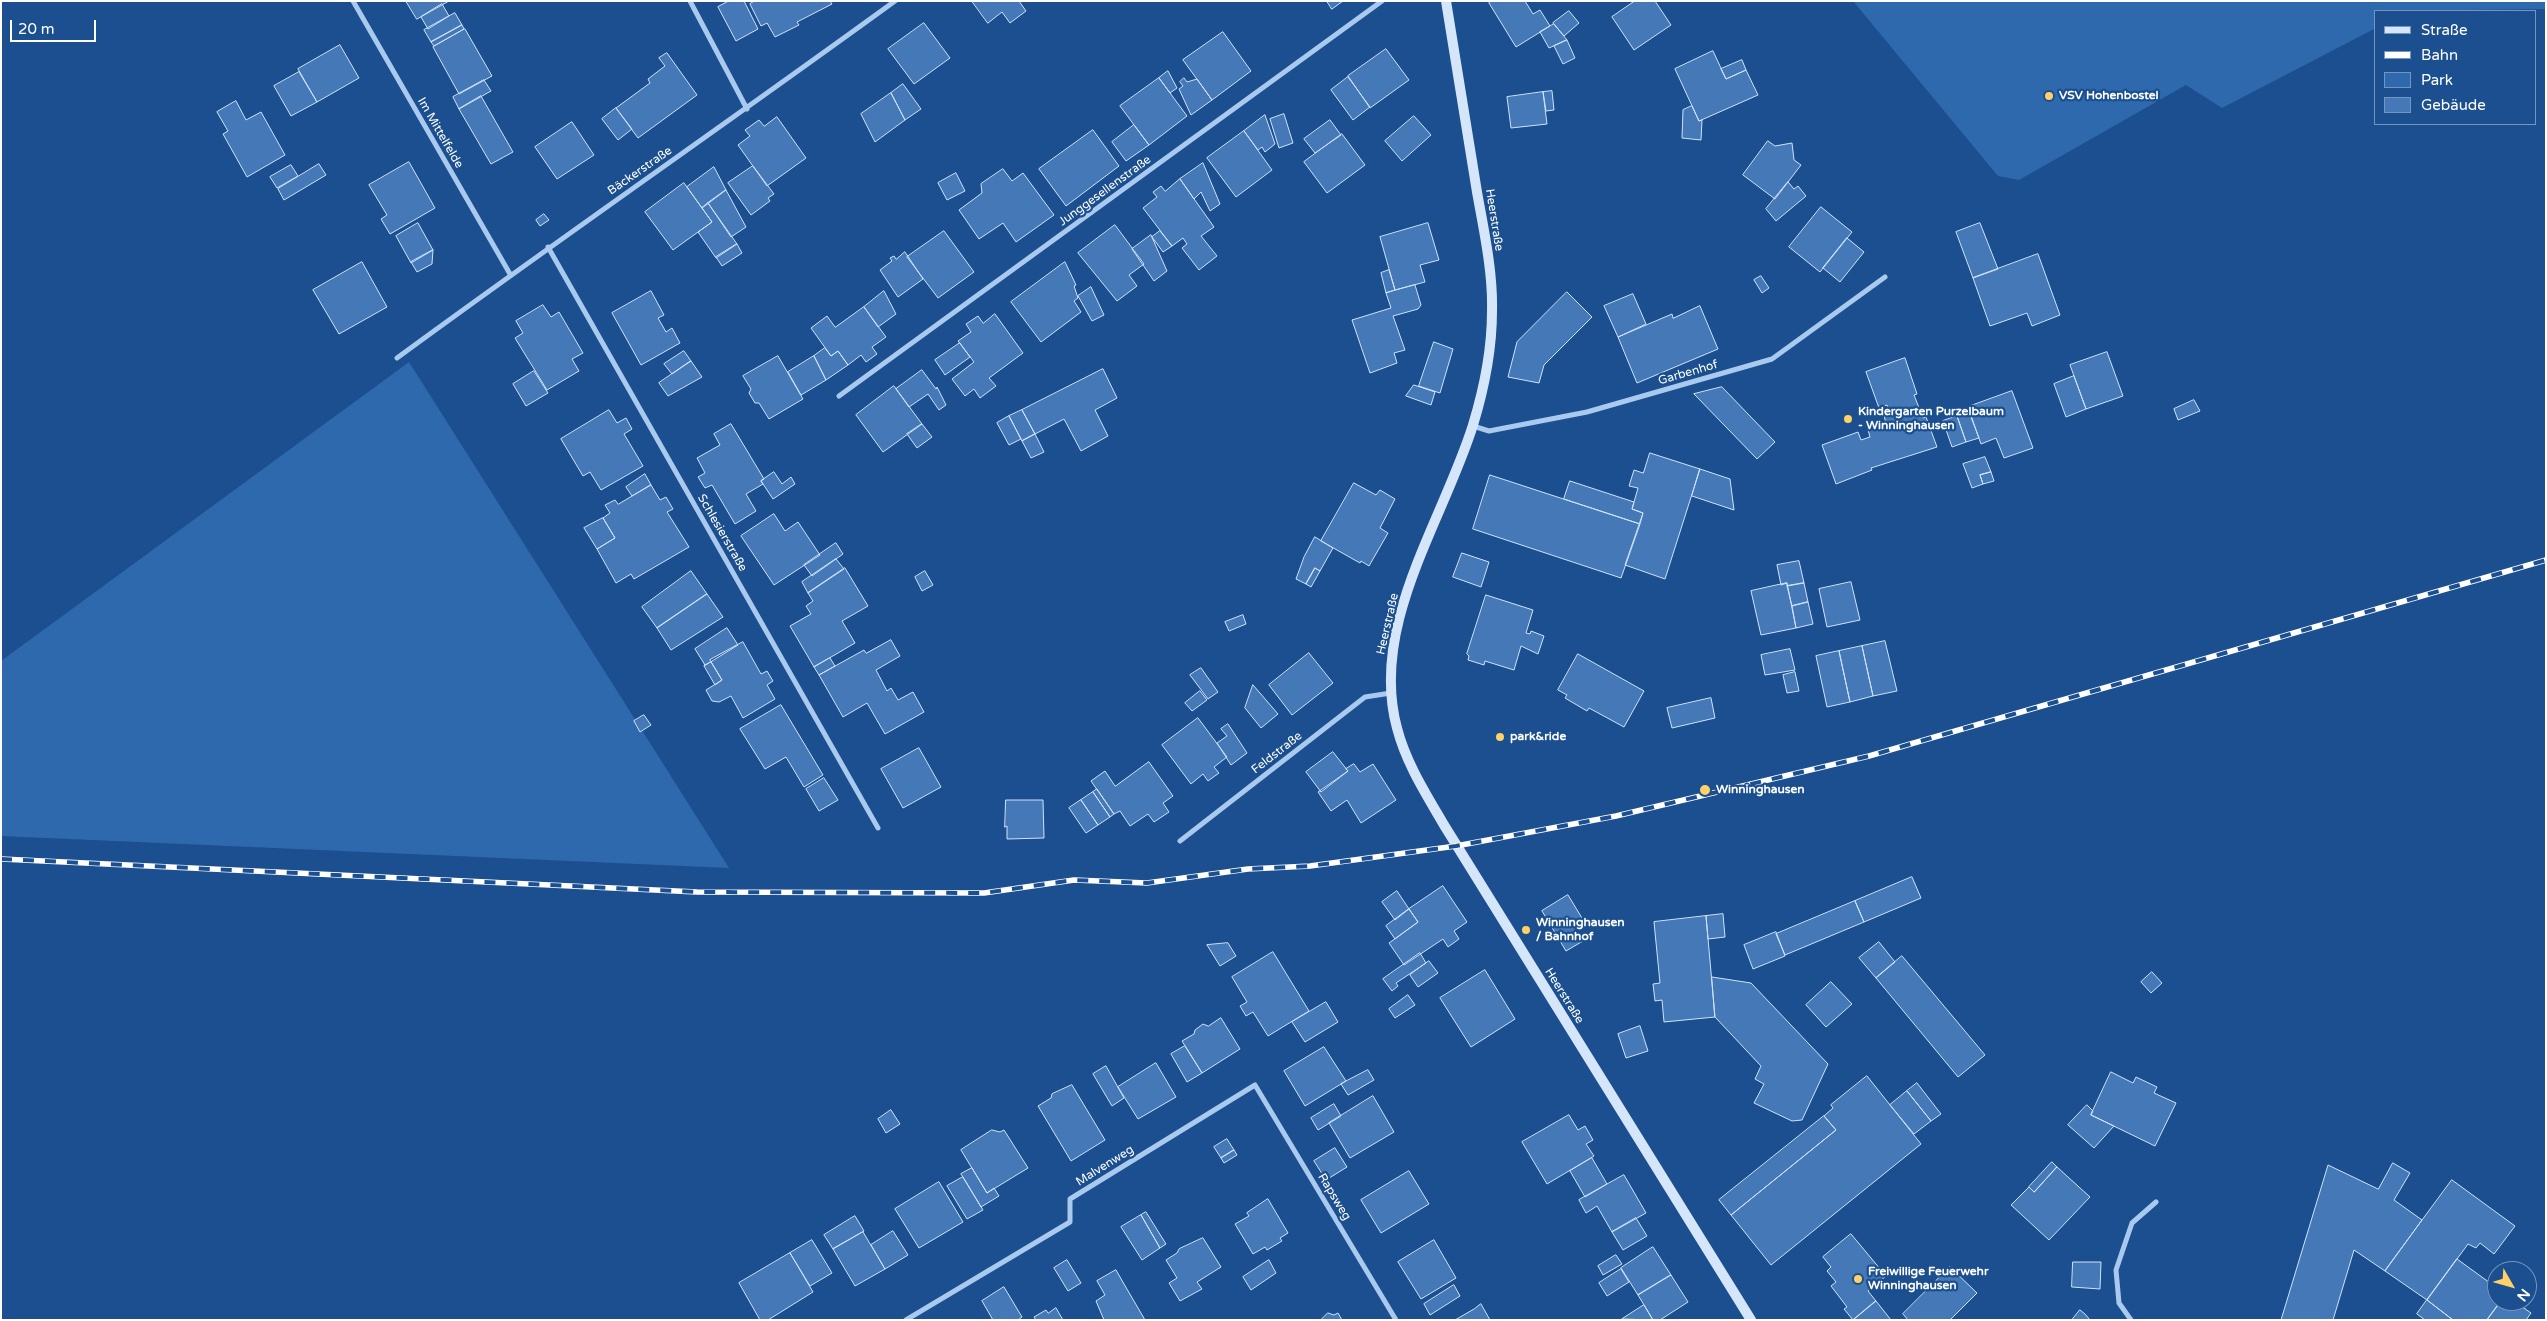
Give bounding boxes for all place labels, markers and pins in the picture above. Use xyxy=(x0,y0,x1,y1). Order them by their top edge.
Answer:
place label: VSV Hohenbostel xyxy=(2059,89,2158,103)
marker: VSV Hohenbostel xyxy=(2043,90,2055,102)
place label: Kindergarten Purzelbaum - Winninghausen xyxy=(1858,405,2004,433)
marker: Kindergarten Purzelbaum - Winninghausen xyxy=(1842,413,1854,425)
place label: park&ride xyxy=(1510,730,1566,744)
marker: park&ride xyxy=(1494,731,1506,743)
marker: Winninghausen xyxy=(1698,783,1712,797)
place label: Winninghausen xyxy=(1716,783,1805,797)
place label: Winninghausen / Bahnhof xyxy=(1536,916,1625,944)
marker: Winninghausen / Bahnhof xyxy=(1520,924,1532,936)
place label: Freiwillige Feuerwehr Winninghausen xyxy=(1868,1265,1989,1293)
marker: Freiwillige Feuerwehr Winninghausen xyxy=(1852,1273,1864,1285)

